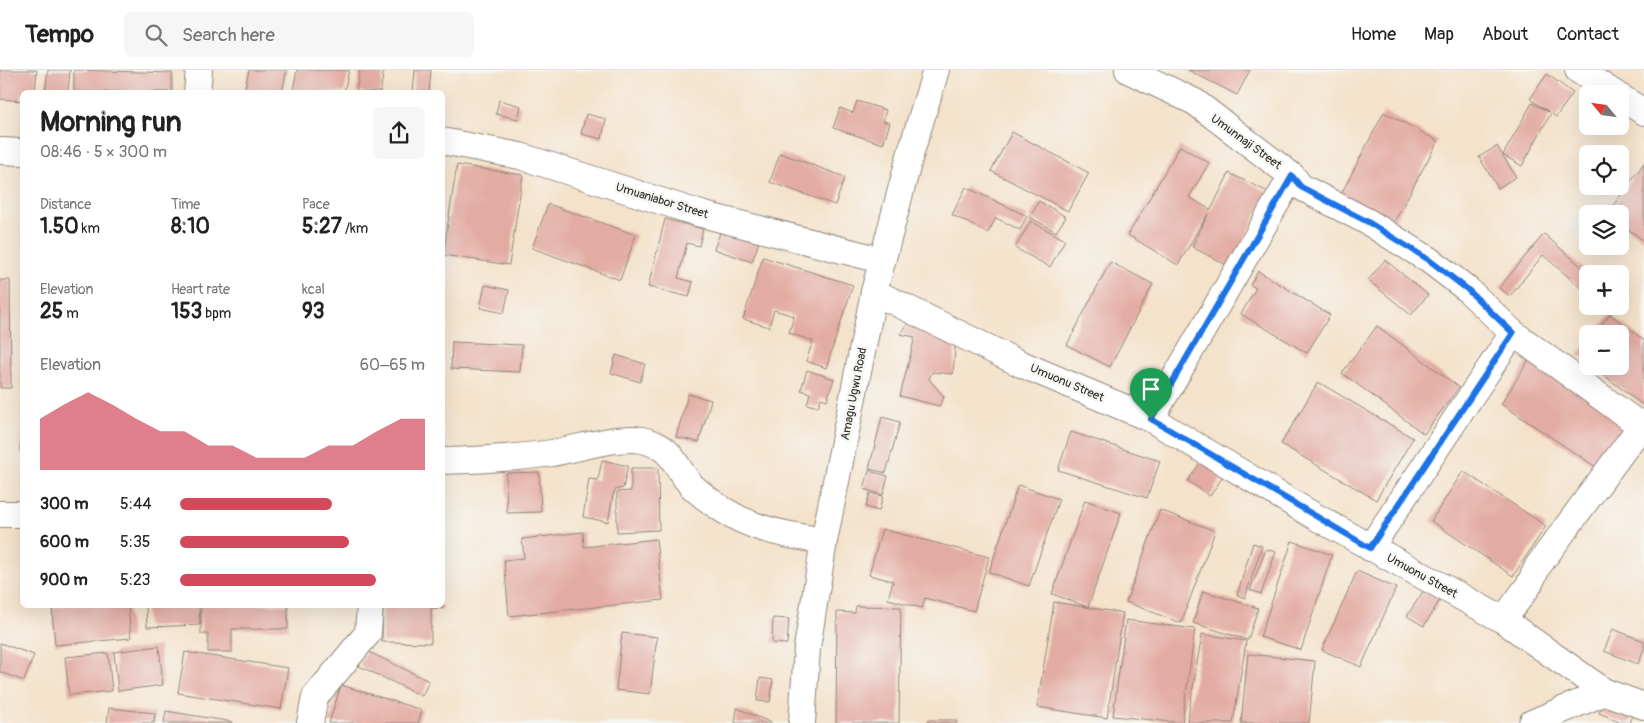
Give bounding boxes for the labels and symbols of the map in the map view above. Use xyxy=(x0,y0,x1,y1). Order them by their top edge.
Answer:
north arrow xyxy=(1579,85,1629,135)
street label: Umunnaji Street xyxy=(1208,111,1284,173)
street label: Umuaniabor Street xyxy=(614,180,710,222)
street label: Amagu Ugwu Road xyxy=(838,346,870,442)
street label: Umuonu Street xyxy=(1028,361,1106,405)
pin xyxy=(1130,368,1172,419)
street label: Umuonu Street xyxy=(1384,550,1460,602)

